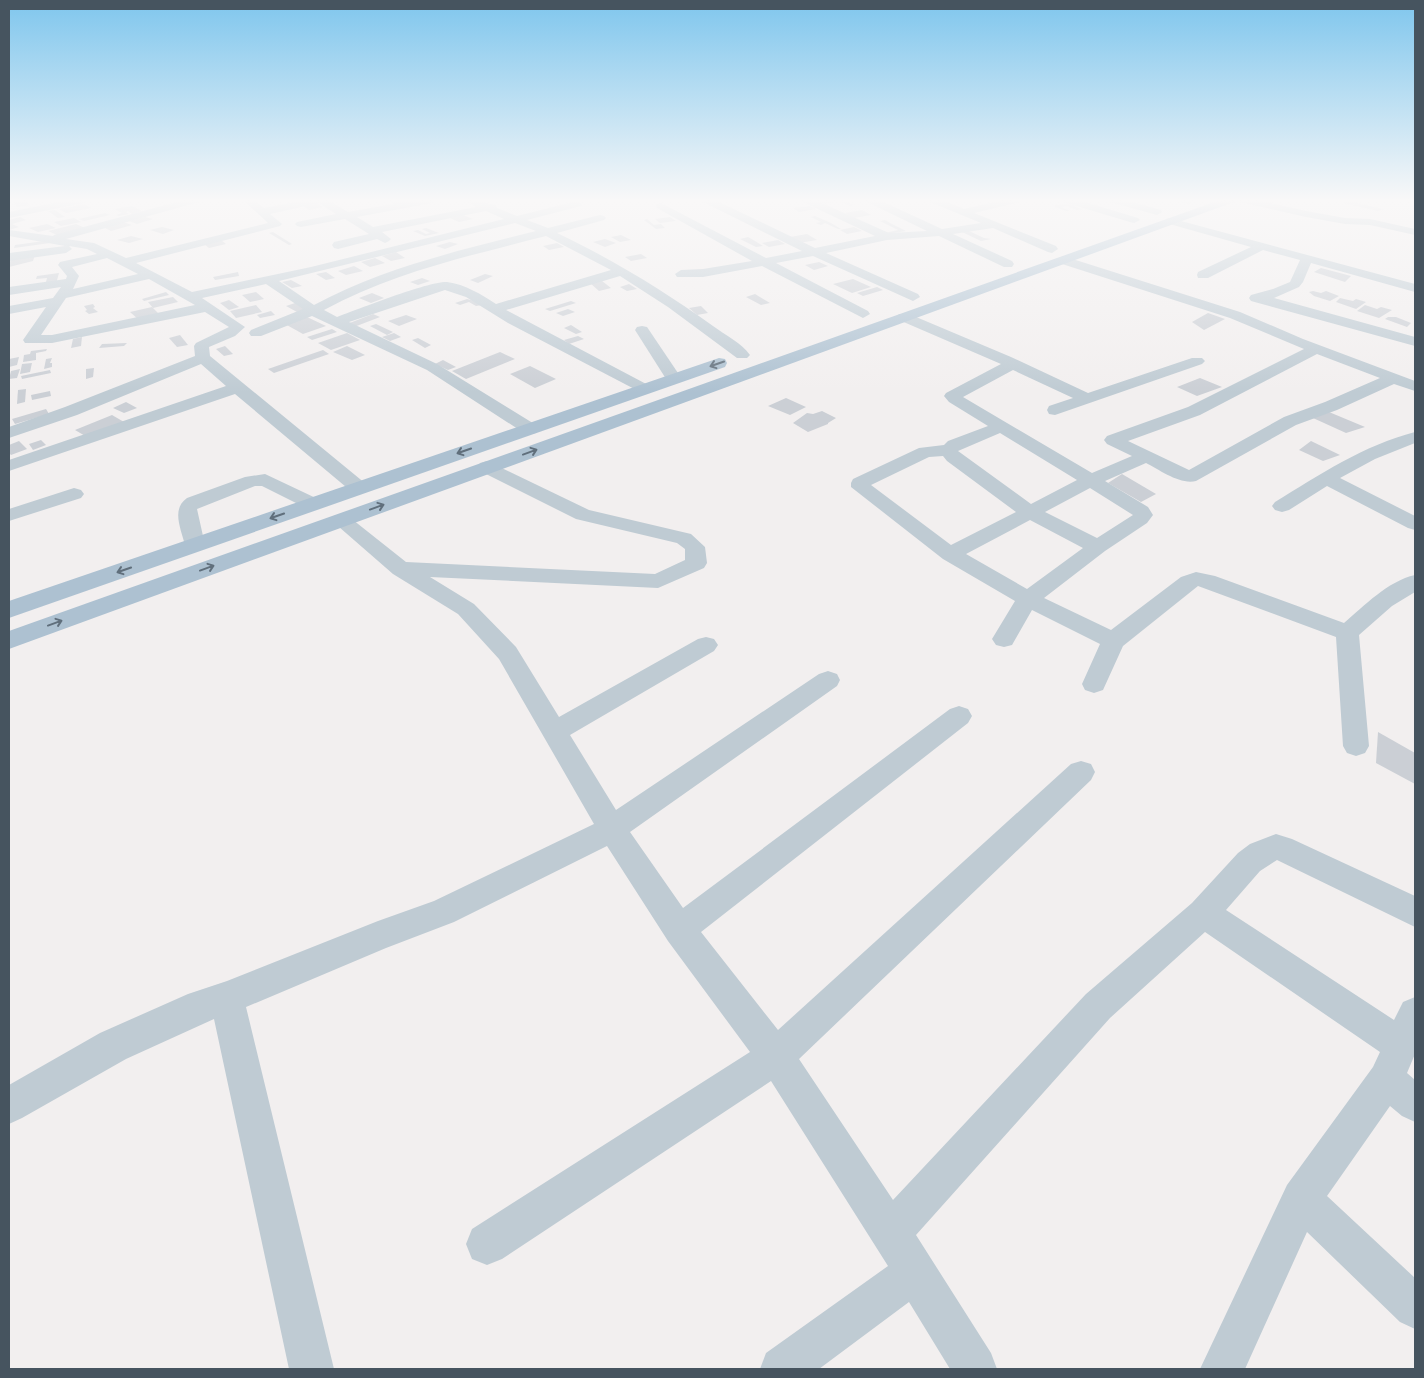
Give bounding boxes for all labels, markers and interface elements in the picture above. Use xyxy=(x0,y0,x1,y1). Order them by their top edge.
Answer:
one-way arrow xyxy=(710,360,725,369)
one-way arrow xyxy=(456,447,472,457)
one-way arrow xyxy=(521,447,537,456)
one-way arrow xyxy=(369,502,384,511)
one-way arrow xyxy=(270,512,286,521)
one-way arrow xyxy=(199,563,215,572)
one-way arrow xyxy=(116,565,132,575)
one-way arrow xyxy=(46,618,62,627)

